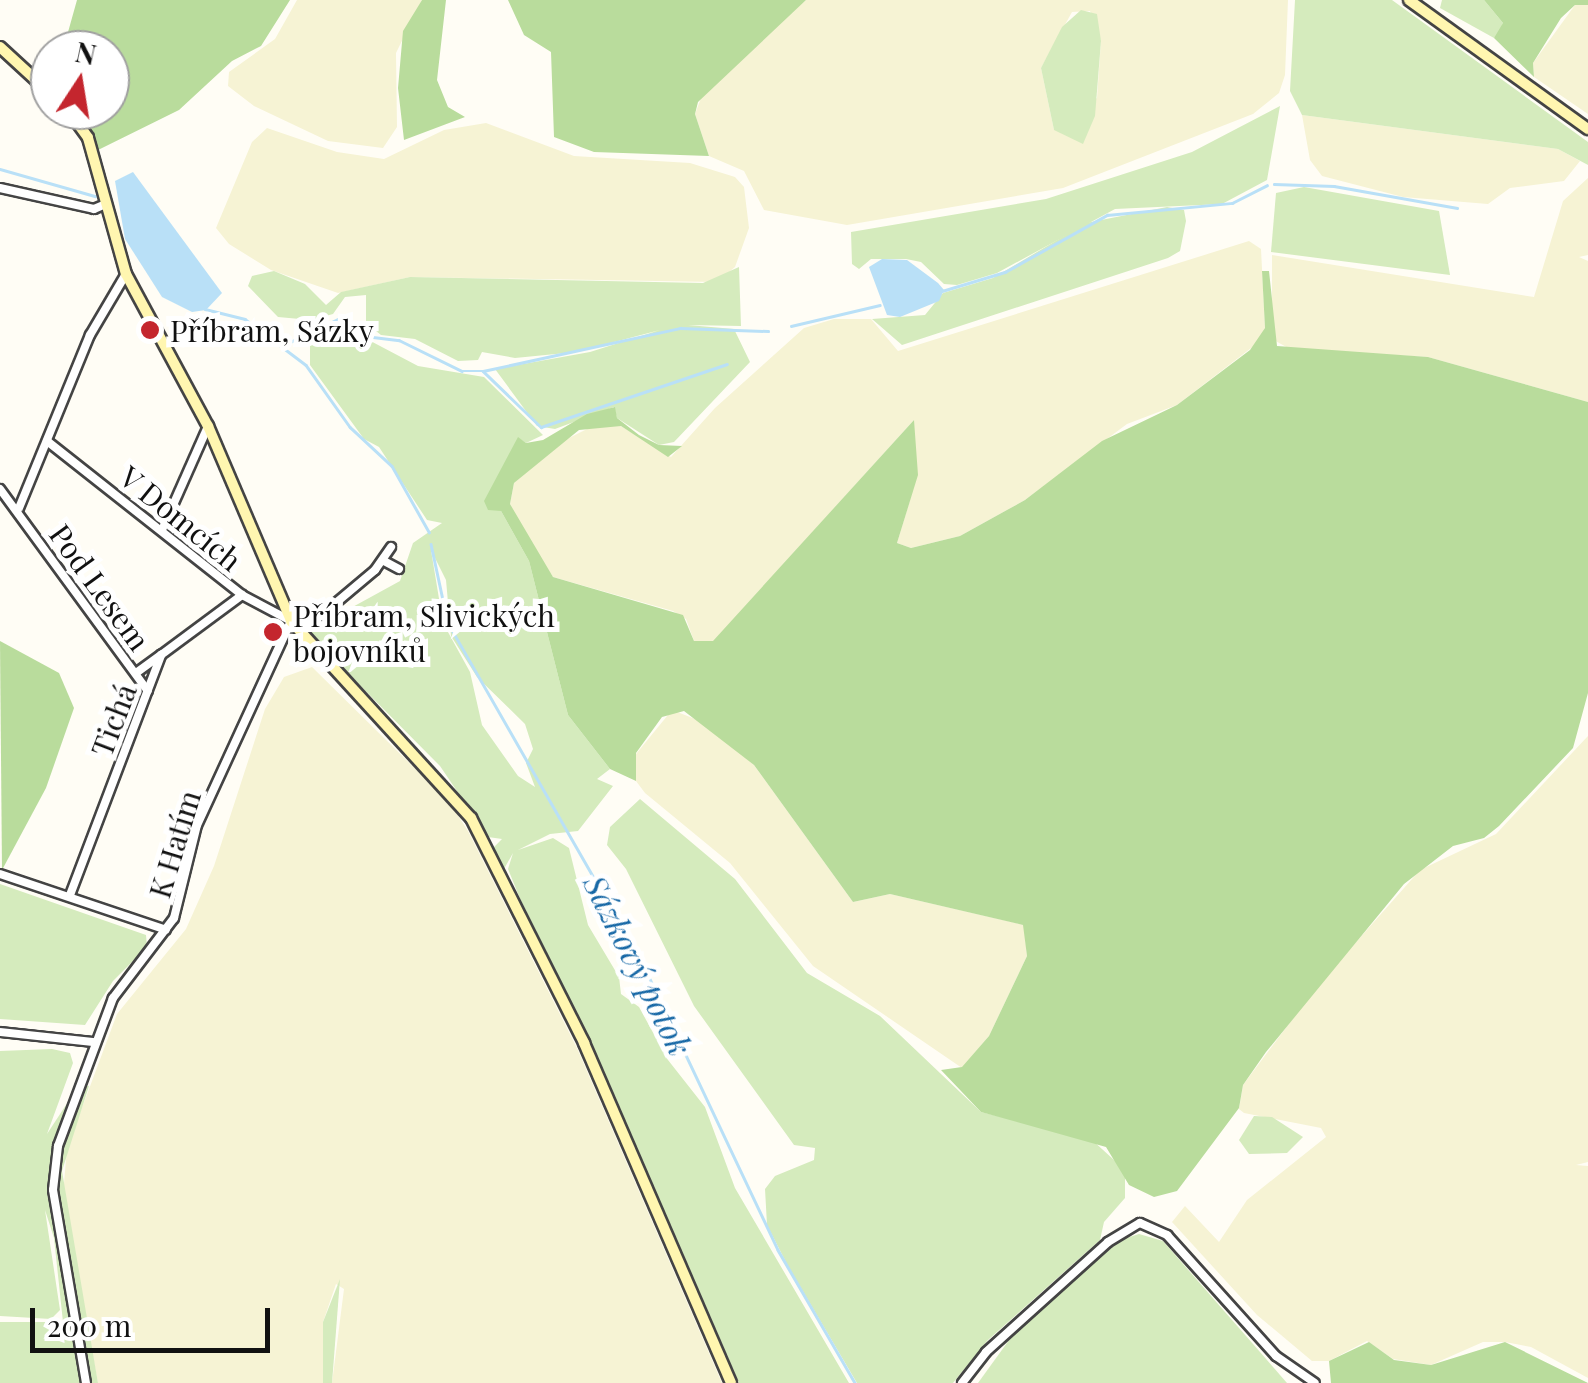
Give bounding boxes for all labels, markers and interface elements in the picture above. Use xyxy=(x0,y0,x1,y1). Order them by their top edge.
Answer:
north arrow xyxy=(30,30,130,130)
text: N xyxy=(72,32,100,72)
place label: Příbram, Sázky xyxy=(170,312,374,348)
marker: Příbram, Sázky xyxy=(139,319,161,341)
street label: V Domcích xyxy=(113,458,249,578)
street label: Pod Lesem xyxy=(42,517,158,657)
place label: Příbram, Slivických bojovníků xyxy=(293,597,555,668)
marker: Příbram, Slivických bojovníků xyxy=(262,621,284,643)
street label: Tichá xyxy=(83,679,143,761)
street label: K Hatím xyxy=(141,786,207,902)
water label: Sázkový potok xyxy=(576,868,700,1062)
scale bar xyxy=(35,1288,275,1350)
text: 200 m xyxy=(47,1305,131,1345)

